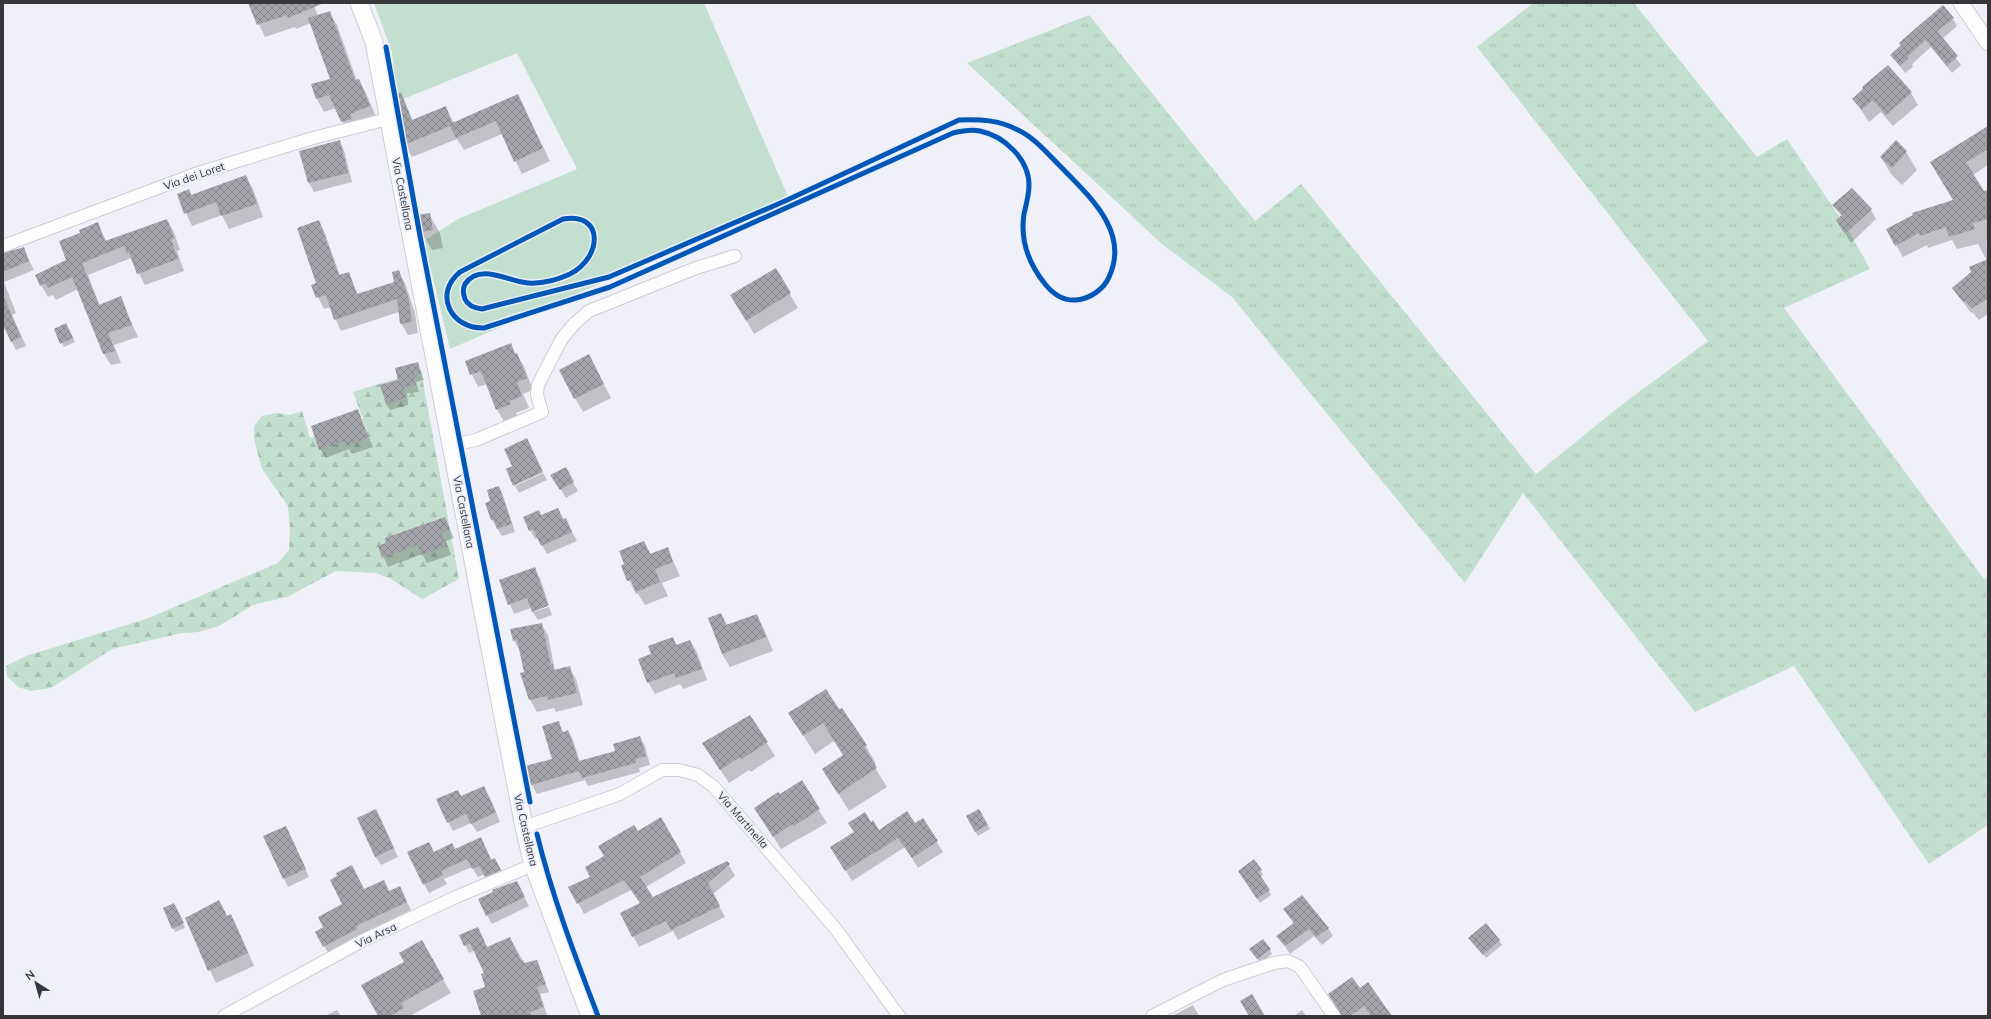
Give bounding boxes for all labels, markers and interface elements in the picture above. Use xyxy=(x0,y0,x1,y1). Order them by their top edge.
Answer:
street label: Via Castellana xyxy=(389,156,417,232)
street label: Via dei Loret xyxy=(162,159,227,193)
street label: Via Castellana xyxy=(450,474,478,550)
street label: Via Martinella xyxy=(714,789,772,851)
street label: Via Castellana xyxy=(511,792,541,868)
street label: Via Arsa xyxy=(353,919,399,951)
north arrow xyxy=(16,963,56,1003)
text: N xyxy=(22,967,38,983)

